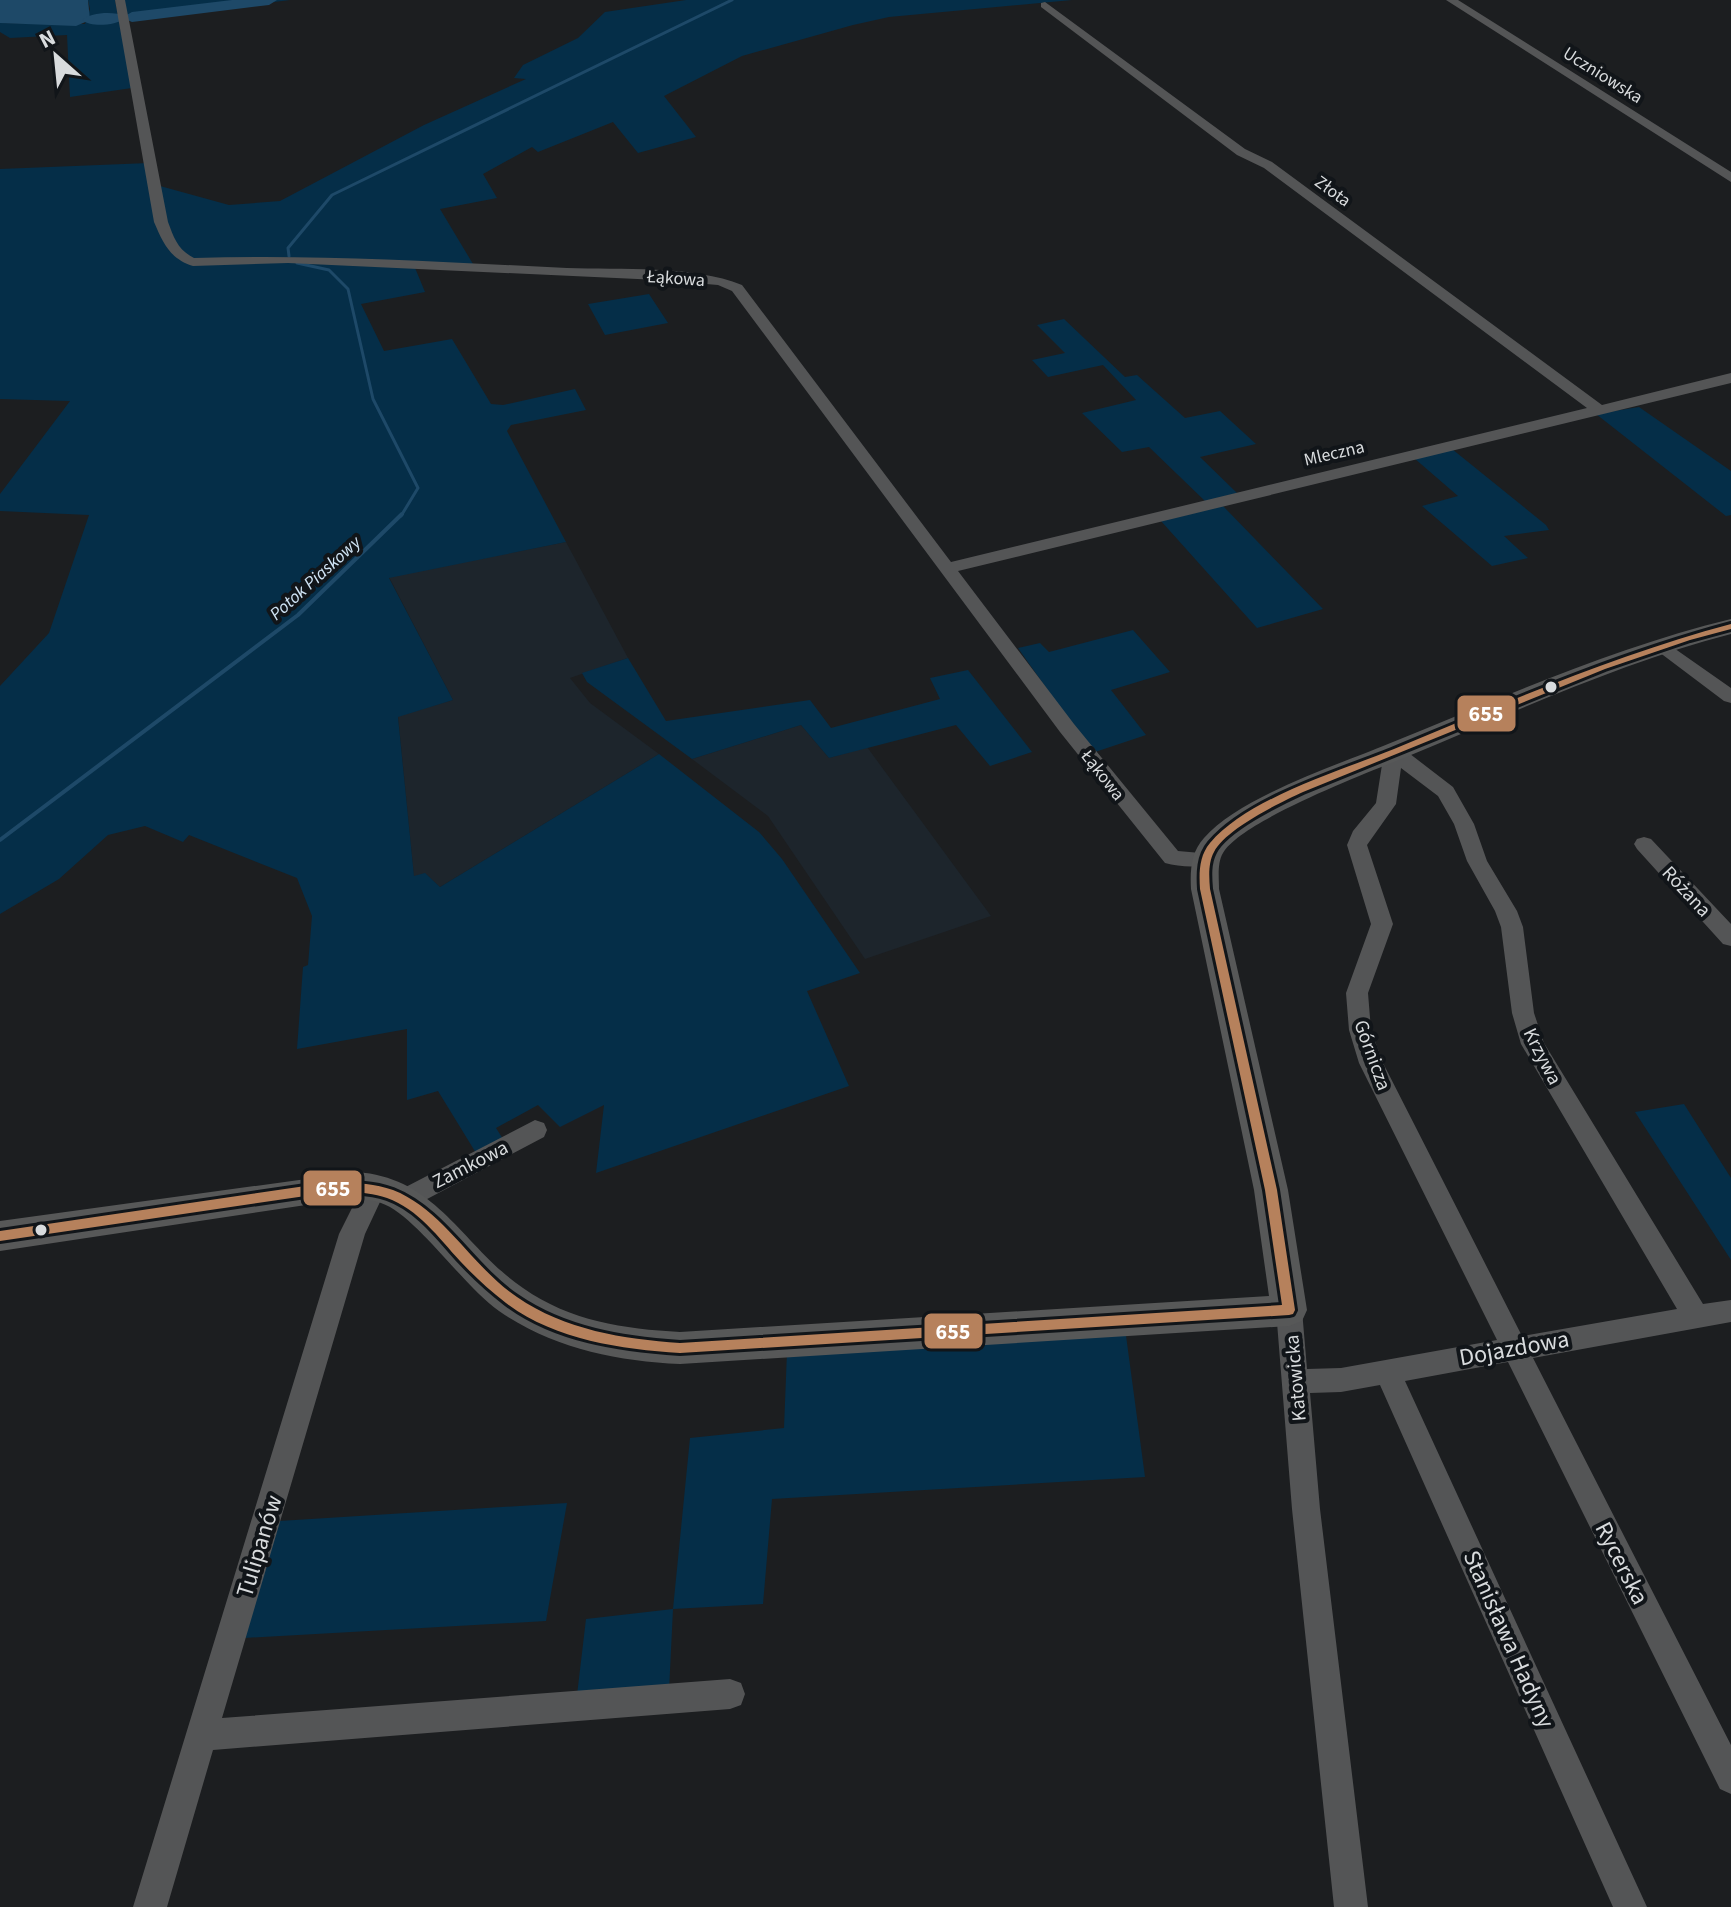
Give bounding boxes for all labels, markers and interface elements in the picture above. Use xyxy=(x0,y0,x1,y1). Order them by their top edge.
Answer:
north arrow xyxy=(16,16,96,96)
text: N xyxy=(34,21,61,57)
street label: Uczniowska xyxy=(1558,41,1647,110)
street label: Złota xyxy=(1309,170,1356,213)
street label: Łąkowa xyxy=(645,264,706,293)
street label: Mleczna xyxy=(1301,434,1367,473)
water label: Potok Piaskowy xyxy=(264,530,367,626)
unlabelled marker xyxy=(1543,679,1559,695)
line badge: 655 xyxy=(1456,694,1517,733)
text: 655 xyxy=(1469,698,1503,730)
street label: Łąkowa xyxy=(1074,744,1130,806)
street label: Różana xyxy=(1655,860,1717,924)
street label: Górnicza xyxy=(1346,1016,1398,1095)
street label: Krzywa xyxy=(1516,1023,1568,1090)
street label: Zamkowa xyxy=(428,1134,513,1196)
line badge: 655 xyxy=(302,1169,363,1207)
text: 655 xyxy=(316,1173,350,1205)
unlabelled marker xyxy=(33,1222,49,1238)
line badge: 655 xyxy=(923,1312,984,1350)
text: 655 xyxy=(936,1316,970,1348)
street label: Dojazdowa xyxy=(1456,1322,1572,1375)
street label: Katowicka xyxy=(1278,1333,1314,1422)
street label: Tulipanów xyxy=(227,1491,292,1602)
street label: Rycerska xyxy=(1586,1516,1657,1611)
street label: Stanisława Hadyny xyxy=(1454,1545,1563,1733)

